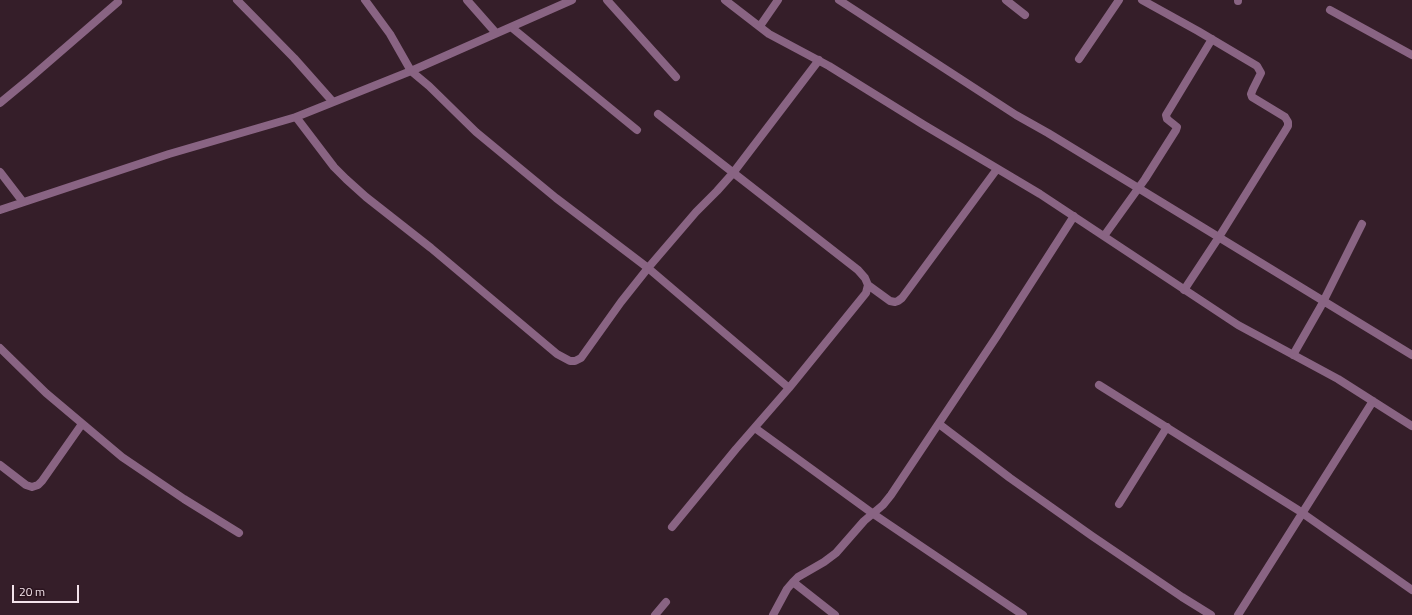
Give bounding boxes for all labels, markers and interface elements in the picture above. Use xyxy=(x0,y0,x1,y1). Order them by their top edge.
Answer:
scale bar xyxy=(14,577,81,603)
text: 20 m xyxy=(19,582,45,601)

